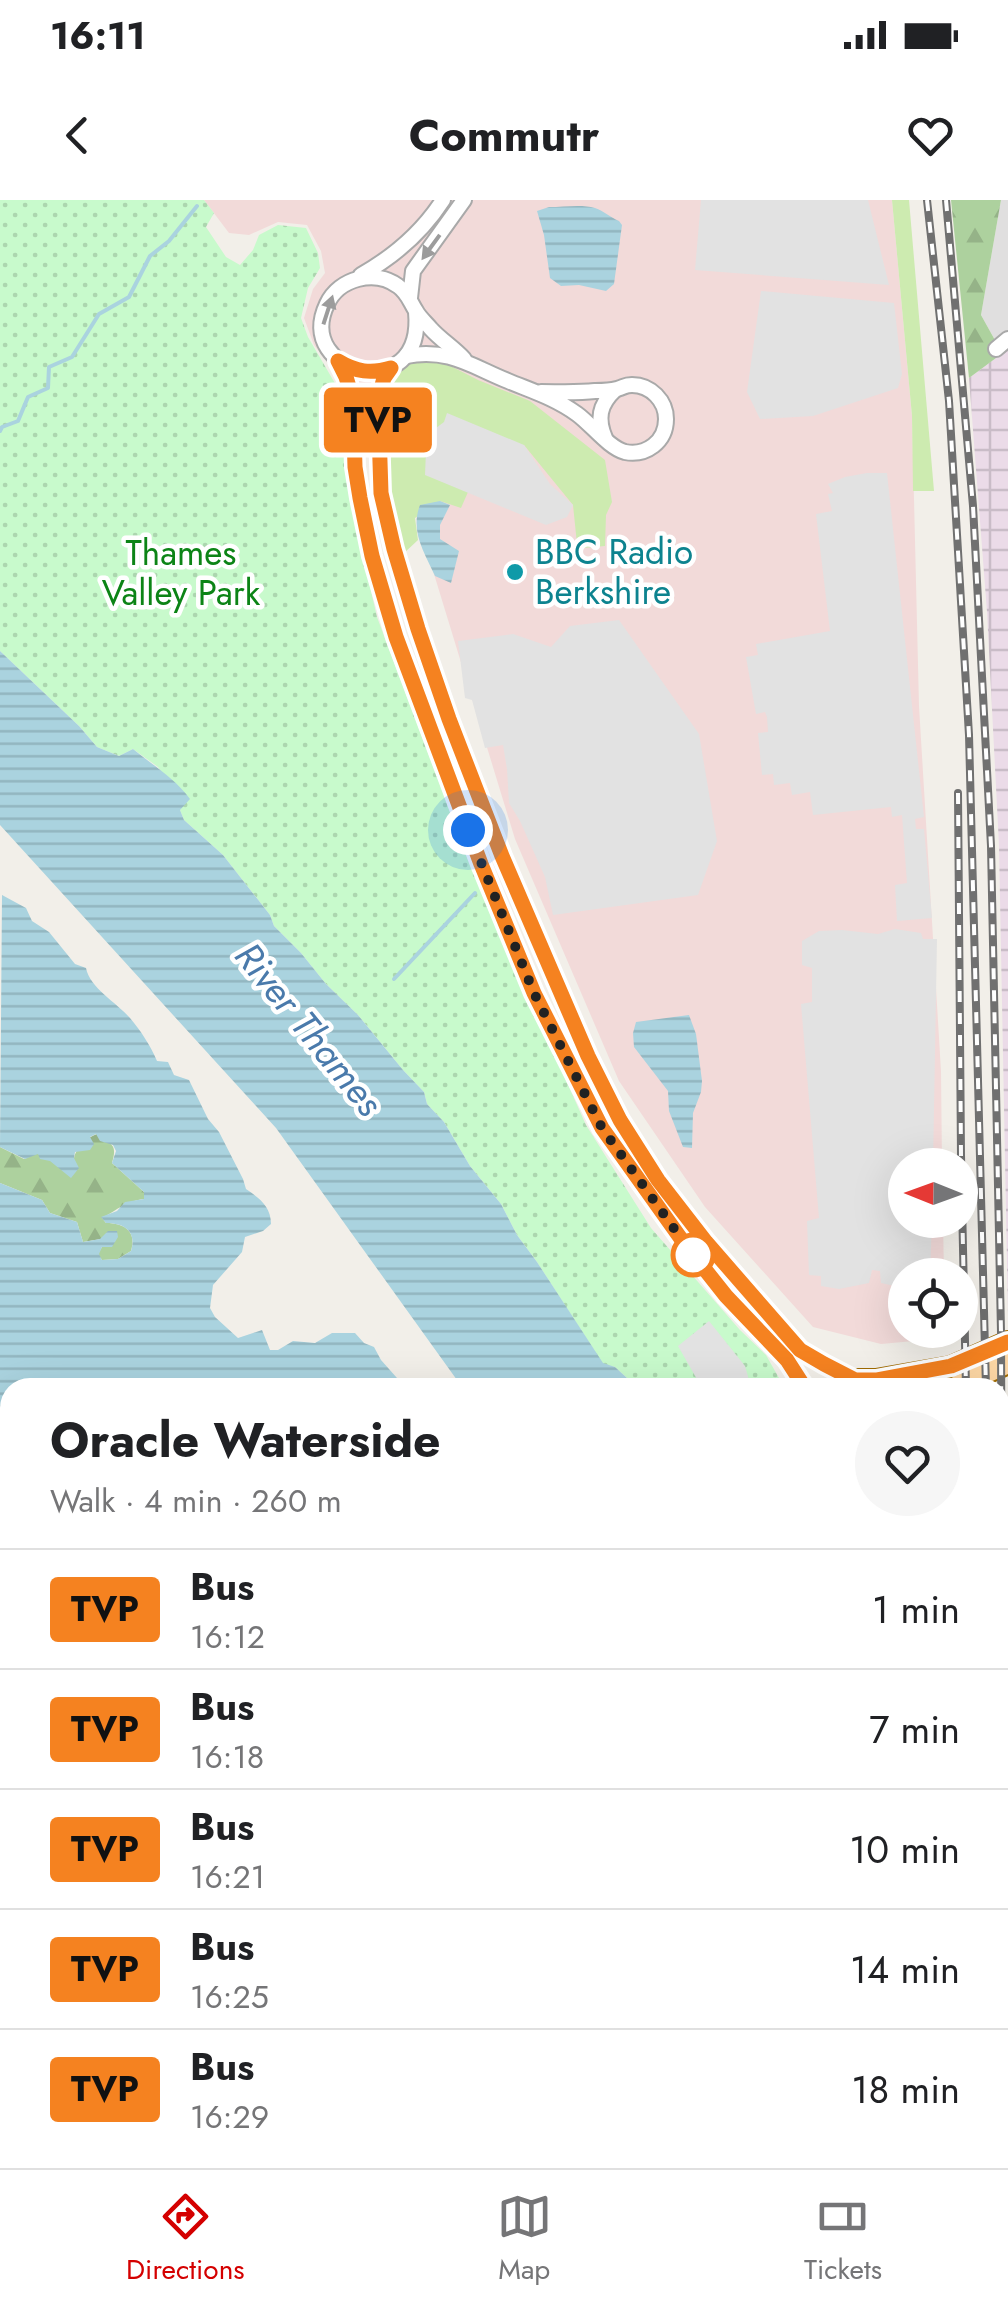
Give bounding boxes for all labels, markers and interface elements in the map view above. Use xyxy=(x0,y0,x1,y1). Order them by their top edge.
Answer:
text: 16:11 xyxy=(50,8,146,63)
text: Commutr xyxy=(409,103,599,168)
icon: back xyxy=(50,108,105,163)
icon: heart xyxy=(903,108,958,163)
one-way arrow xyxy=(421,233,441,260)
one-way arrow xyxy=(321,295,336,325)
line badge: TVP xyxy=(320,388,436,452)
text: TVP xyxy=(344,395,412,445)
place label: BBC Radio Berkshire xyxy=(535,527,693,617)
park label: Thames Valley Park xyxy=(102,528,261,618)
marker: BBC Radio Berkshire xyxy=(504,561,526,583)
your location xyxy=(443,805,493,855)
water label: River Thames xyxy=(222,930,397,1128)
north arrow xyxy=(888,1148,978,1238)
map controls xyxy=(888,1148,978,1348)
unlabelled marker xyxy=(672,1234,714,1276)
button: locate xyxy=(888,1258,978,1348)
text: Oracle Waterside xyxy=(50,1406,441,1475)
button: heart xyxy=(855,1411,960,1516)
text: Walk · 4 min · 260 m xyxy=(50,1478,342,1524)
text: Bus xyxy=(190,1559,254,1614)
text: 1 min xyxy=(872,1582,960,1637)
text: TVP xyxy=(71,1584,139,1634)
text: 16:12 xyxy=(190,1614,265,1660)
text: Bus xyxy=(190,1679,254,1734)
text: 7 min xyxy=(869,1702,960,1757)
text: TVP xyxy=(71,1704,139,1754)
text: 16:18 xyxy=(190,1734,264,1780)
text: Bus xyxy=(190,1799,254,1854)
text: 10 min xyxy=(849,1822,960,1877)
text: TVP xyxy=(71,1824,139,1874)
text: 16:21 xyxy=(190,1854,265,1900)
text: Bus xyxy=(190,1919,254,1974)
text: 14 min xyxy=(850,1942,960,1997)
text: TVP xyxy=(71,1944,139,1994)
text: 16:25 xyxy=(190,1974,269,2020)
text: Bus xyxy=(190,2039,254,2094)
text: 18 min xyxy=(851,2062,960,2117)
text: TVP xyxy=(71,2064,139,2114)
text: 16:29 xyxy=(190,2094,269,2140)
tab: Directions xyxy=(126,2189,245,2290)
tab: Map xyxy=(497,2189,552,2290)
tab: Tickets xyxy=(804,2189,882,2290)

